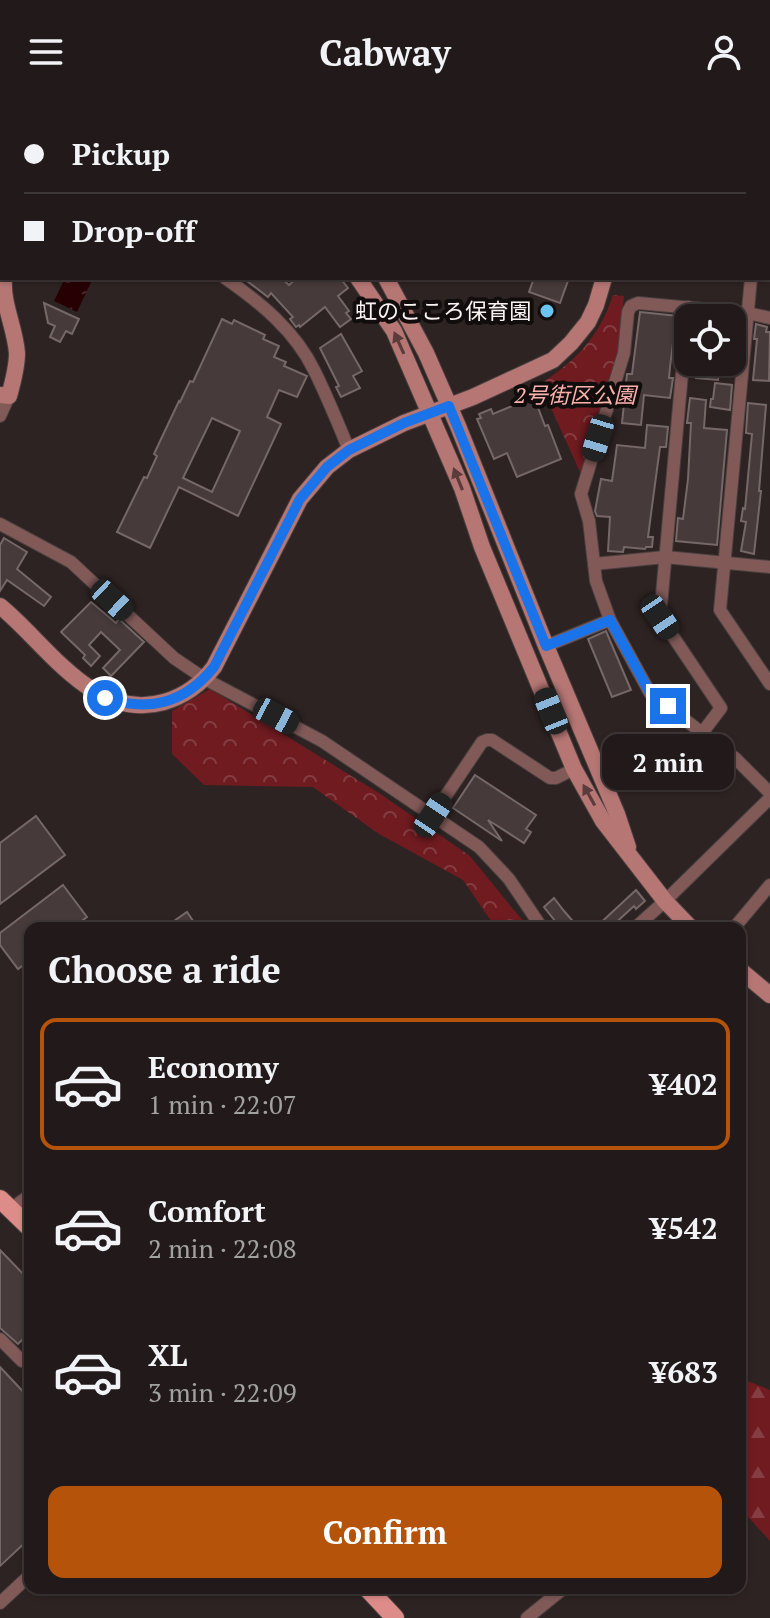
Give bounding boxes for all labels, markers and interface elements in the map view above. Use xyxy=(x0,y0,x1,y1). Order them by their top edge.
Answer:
text: Cabway xyxy=(319,29,451,76)
icon: menu xyxy=(24,30,68,74)
icon: person xyxy=(702,30,746,74)
text: Pickup xyxy=(72,134,170,174)
text: Drop-off xyxy=(72,211,196,251)
place label: 虹のこころ保育園 xyxy=(355,296,531,325)
marker: 虹のこころ保育園 xyxy=(538,302,556,320)
map controls xyxy=(674,304,746,376)
button: locate xyxy=(674,304,746,376)
one-way arrow xyxy=(392,331,406,355)
park label: 2号街区公園 xyxy=(513,380,639,409)
car xyxy=(580,412,616,464)
one-way arrow xyxy=(451,467,464,491)
car xyxy=(86,575,138,625)
car xyxy=(637,590,683,644)
route start xyxy=(87,680,123,716)
car xyxy=(531,684,571,738)
route end xyxy=(650,688,686,724)
car xyxy=(249,694,303,738)
callout: 2 min xyxy=(602,734,734,790)
text: 2 min xyxy=(632,745,704,779)
one-way arrow xyxy=(582,783,596,806)
car xyxy=(410,788,456,842)
text: Choose a ride xyxy=(48,946,281,993)
text: Economy xyxy=(148,1047,279,1087)
icon: car xyxy=(52,1048,124,1120)
text: ¥402 xyxy=(650,1064,718,1104)
text: 1 min · 22:07 xyxy=(148,1087,297,1121)
text: Comfort xyxy=(148,1191,266,1231)
icon: car xyxy=(52,1192,124,1264)
text: ¥542 xyxy=(650,1208,718,1248)
text: 2 min · 22:08 xyxy=(148,1231,297,1265)
text: XL xyxy=(148,1335,187,1375)
icon: car xyxy=(52,1336,124,1408)
text: ¥683 xyxy=(650,1352,718,1392)
text: 3 min · 22:09 xyxy=(148,1375,297,1409)
button: Confirm xyxy=(48,1486,722,1578)

